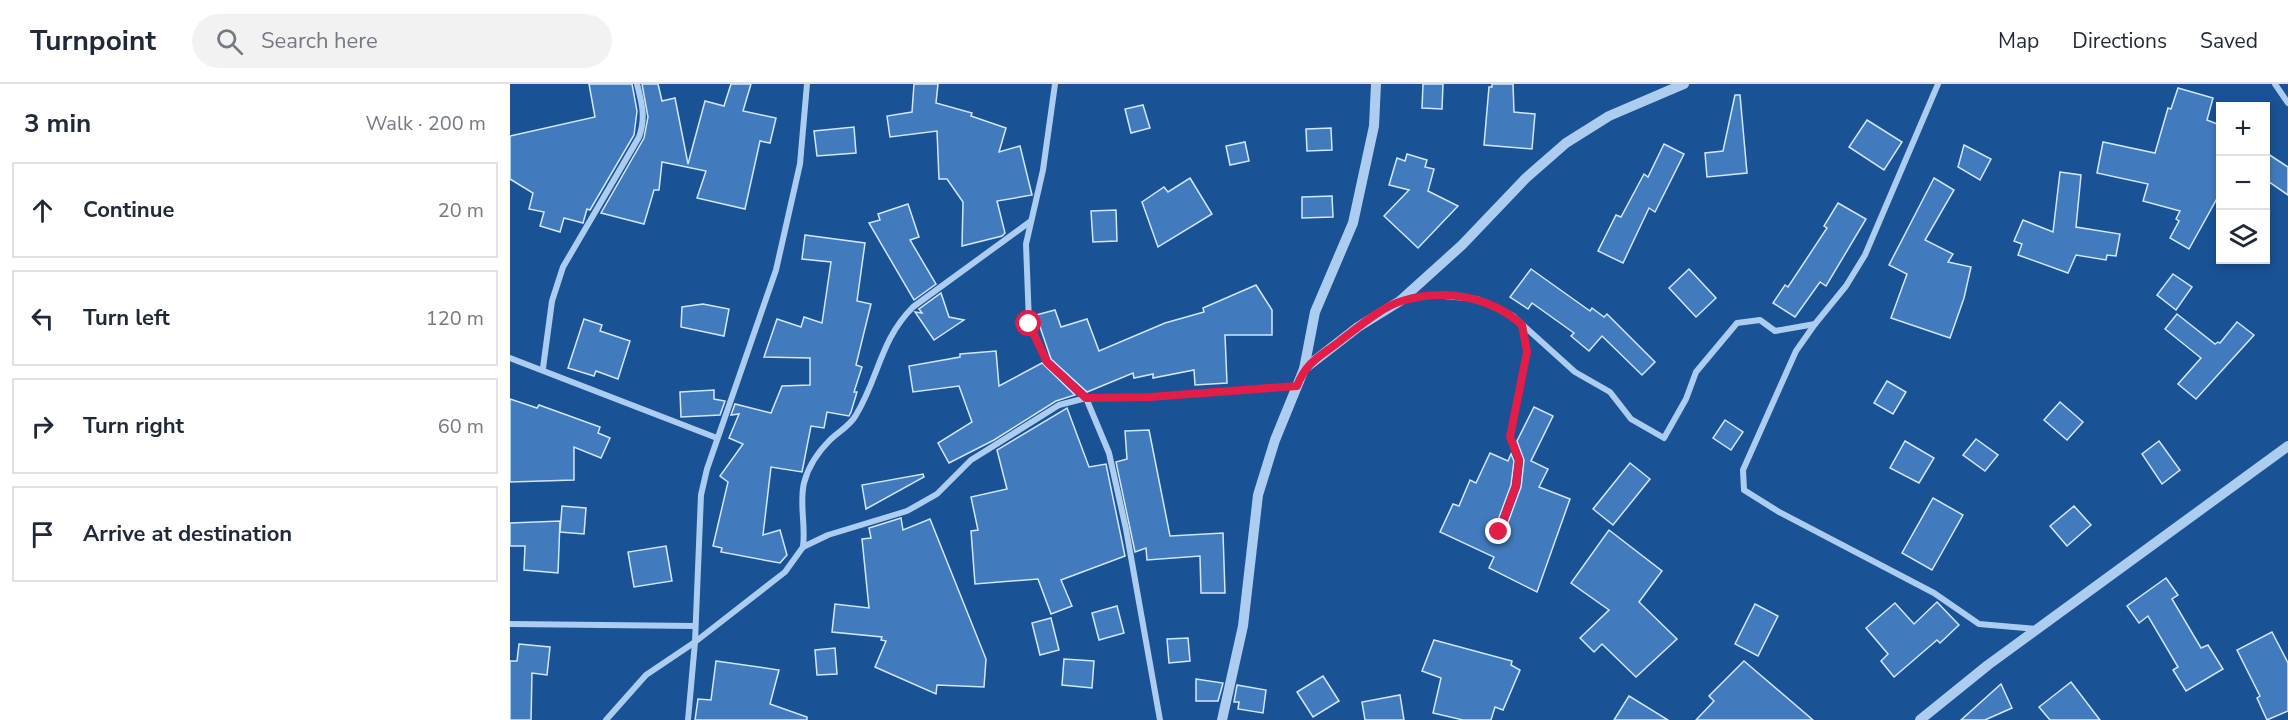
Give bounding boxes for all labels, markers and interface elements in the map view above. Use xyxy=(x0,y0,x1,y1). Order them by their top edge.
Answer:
search box xyxy=(192,14,612,68)
text: Turnpoint xyxy=(30,22,156,60)
icon: search xyxy=(213,25,246,58)
text: Search here xyxy=(261,26,378,56)
text: Map xyxy=(1998,27,2039,55)
text: Directions xyxy=(2072,27,2167,55)
text: Saved xyxy=(2200,27,2258,55)
map controls xyxy=(2216,102,2270,264)
button: + xyxy=(2216,102,2270,156)
text: 3 min xyxy=(24,106,91,141)
text: Walk · 200 m xyxy=(366,110,486,137)
button: − xyxy=(2216,156,2270,210)
icon: ahead xyxy=(26,194,59,227)
text: Continue xyxy=(83,195,174,225)
text: 20 m xyxy=(438,197,484,224)
button: layers xyxy=(2216,210,2270,264)
icon: left xyxy=(26,302,59,335)
text: Turn left xyxy=(83,303,170,333)
text: 120 m xyxy=(426,305,484,332)
route start xyxy=(1015,310,1041,336)
icon: right xyxy=(26,410,59,443)
text: Turn right xyxy=(83,411,184,441)
text: 60 m xyxy=(438,413,484,440)
icon: arrive xyxy=(26,518,59,551)
route end xyxy=(1485,518,1511,544)
text: Arrive at destination xyxy=(83,519,292,549)

